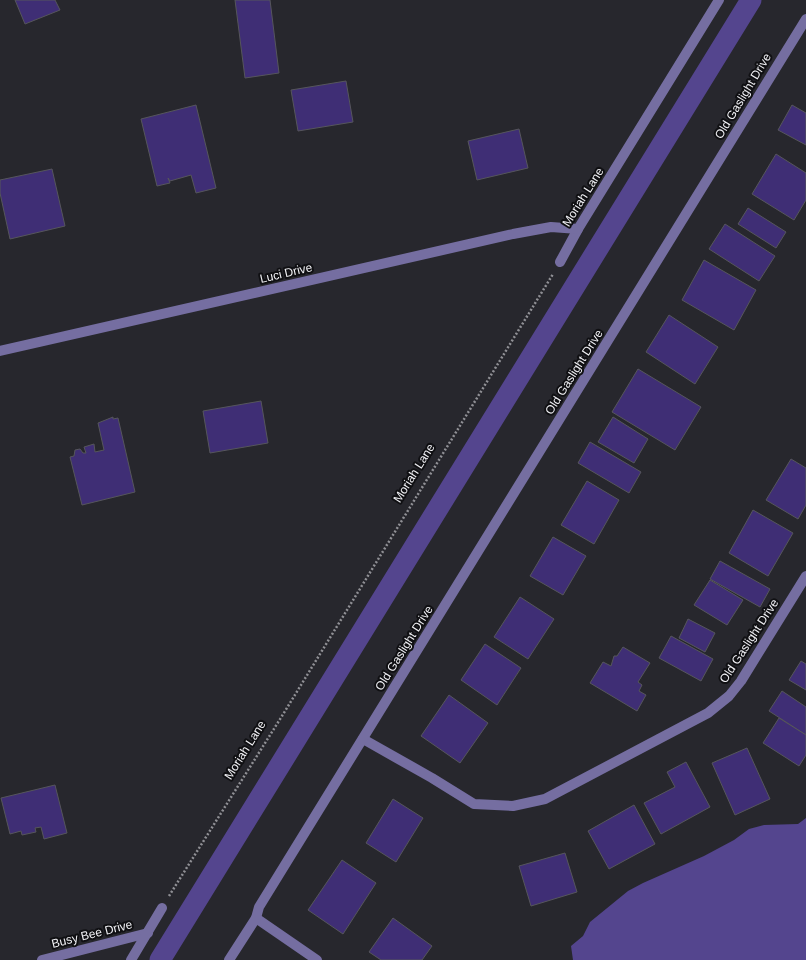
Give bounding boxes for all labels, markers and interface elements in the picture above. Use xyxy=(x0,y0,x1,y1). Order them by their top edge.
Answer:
street label: Old Gaslight Drive xyxy=(712,50,774,141)
street label: Moriah Lane xyxy=(559,165,607,229)
street label: Luci Drive xyxy=(258,260,314,286)
street label: Old Gaslight Drive xyxy=(542,327,606,417)
street label: Moriah Lane xyxy=(390,441,438,505)
street label: Old Gaslight Drive xyxy=(717,596,782,686)
street label: Old Gaslight Drive xyxy=(372,603,436,693)
street label: Moriah Lane xyxy=(221,718,269,782)
street label: Busy Bee Drive xyxy=(50,917,134,951)

